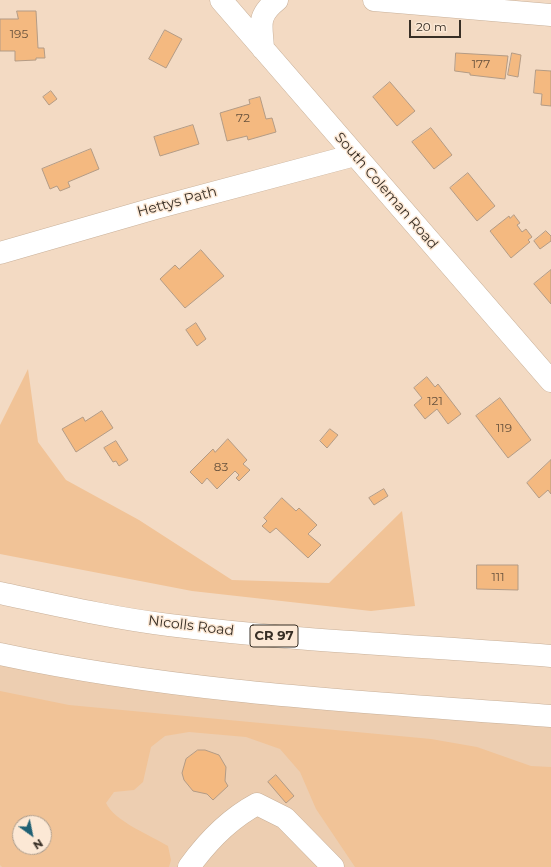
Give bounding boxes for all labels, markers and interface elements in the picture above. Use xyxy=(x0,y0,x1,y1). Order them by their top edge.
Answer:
scale bar xyxy=(411,12,463,38)
text: 20 m xyxy=(416,19,447,34)
house number: 195 xyxy=(10,27,28,41)
house number: 177 xyxy=(472,57,490,71)
house number: 72 xyxy=(236,111,250,125)
street label: South Coleman Road xyxy=(331,129,441,253)
street label: Hettys Path xyxy=(135,183,219,221)
house number: 121 xyxy=(427,394,443,408)
house number: 119 xyxy=(496,421,512,435)
house number: 83 xyxy=(214,460,228,474)
house number: 111 xyxy=(492,570,504,584)
street label: Nicolls Road xyxy=(147,612,235,640)
road number: CR 97 xyxy=(250,625,298,647)
north arrow xyxy=(12,815,52,855)
text: N xyxy=(30,836,46,853)

